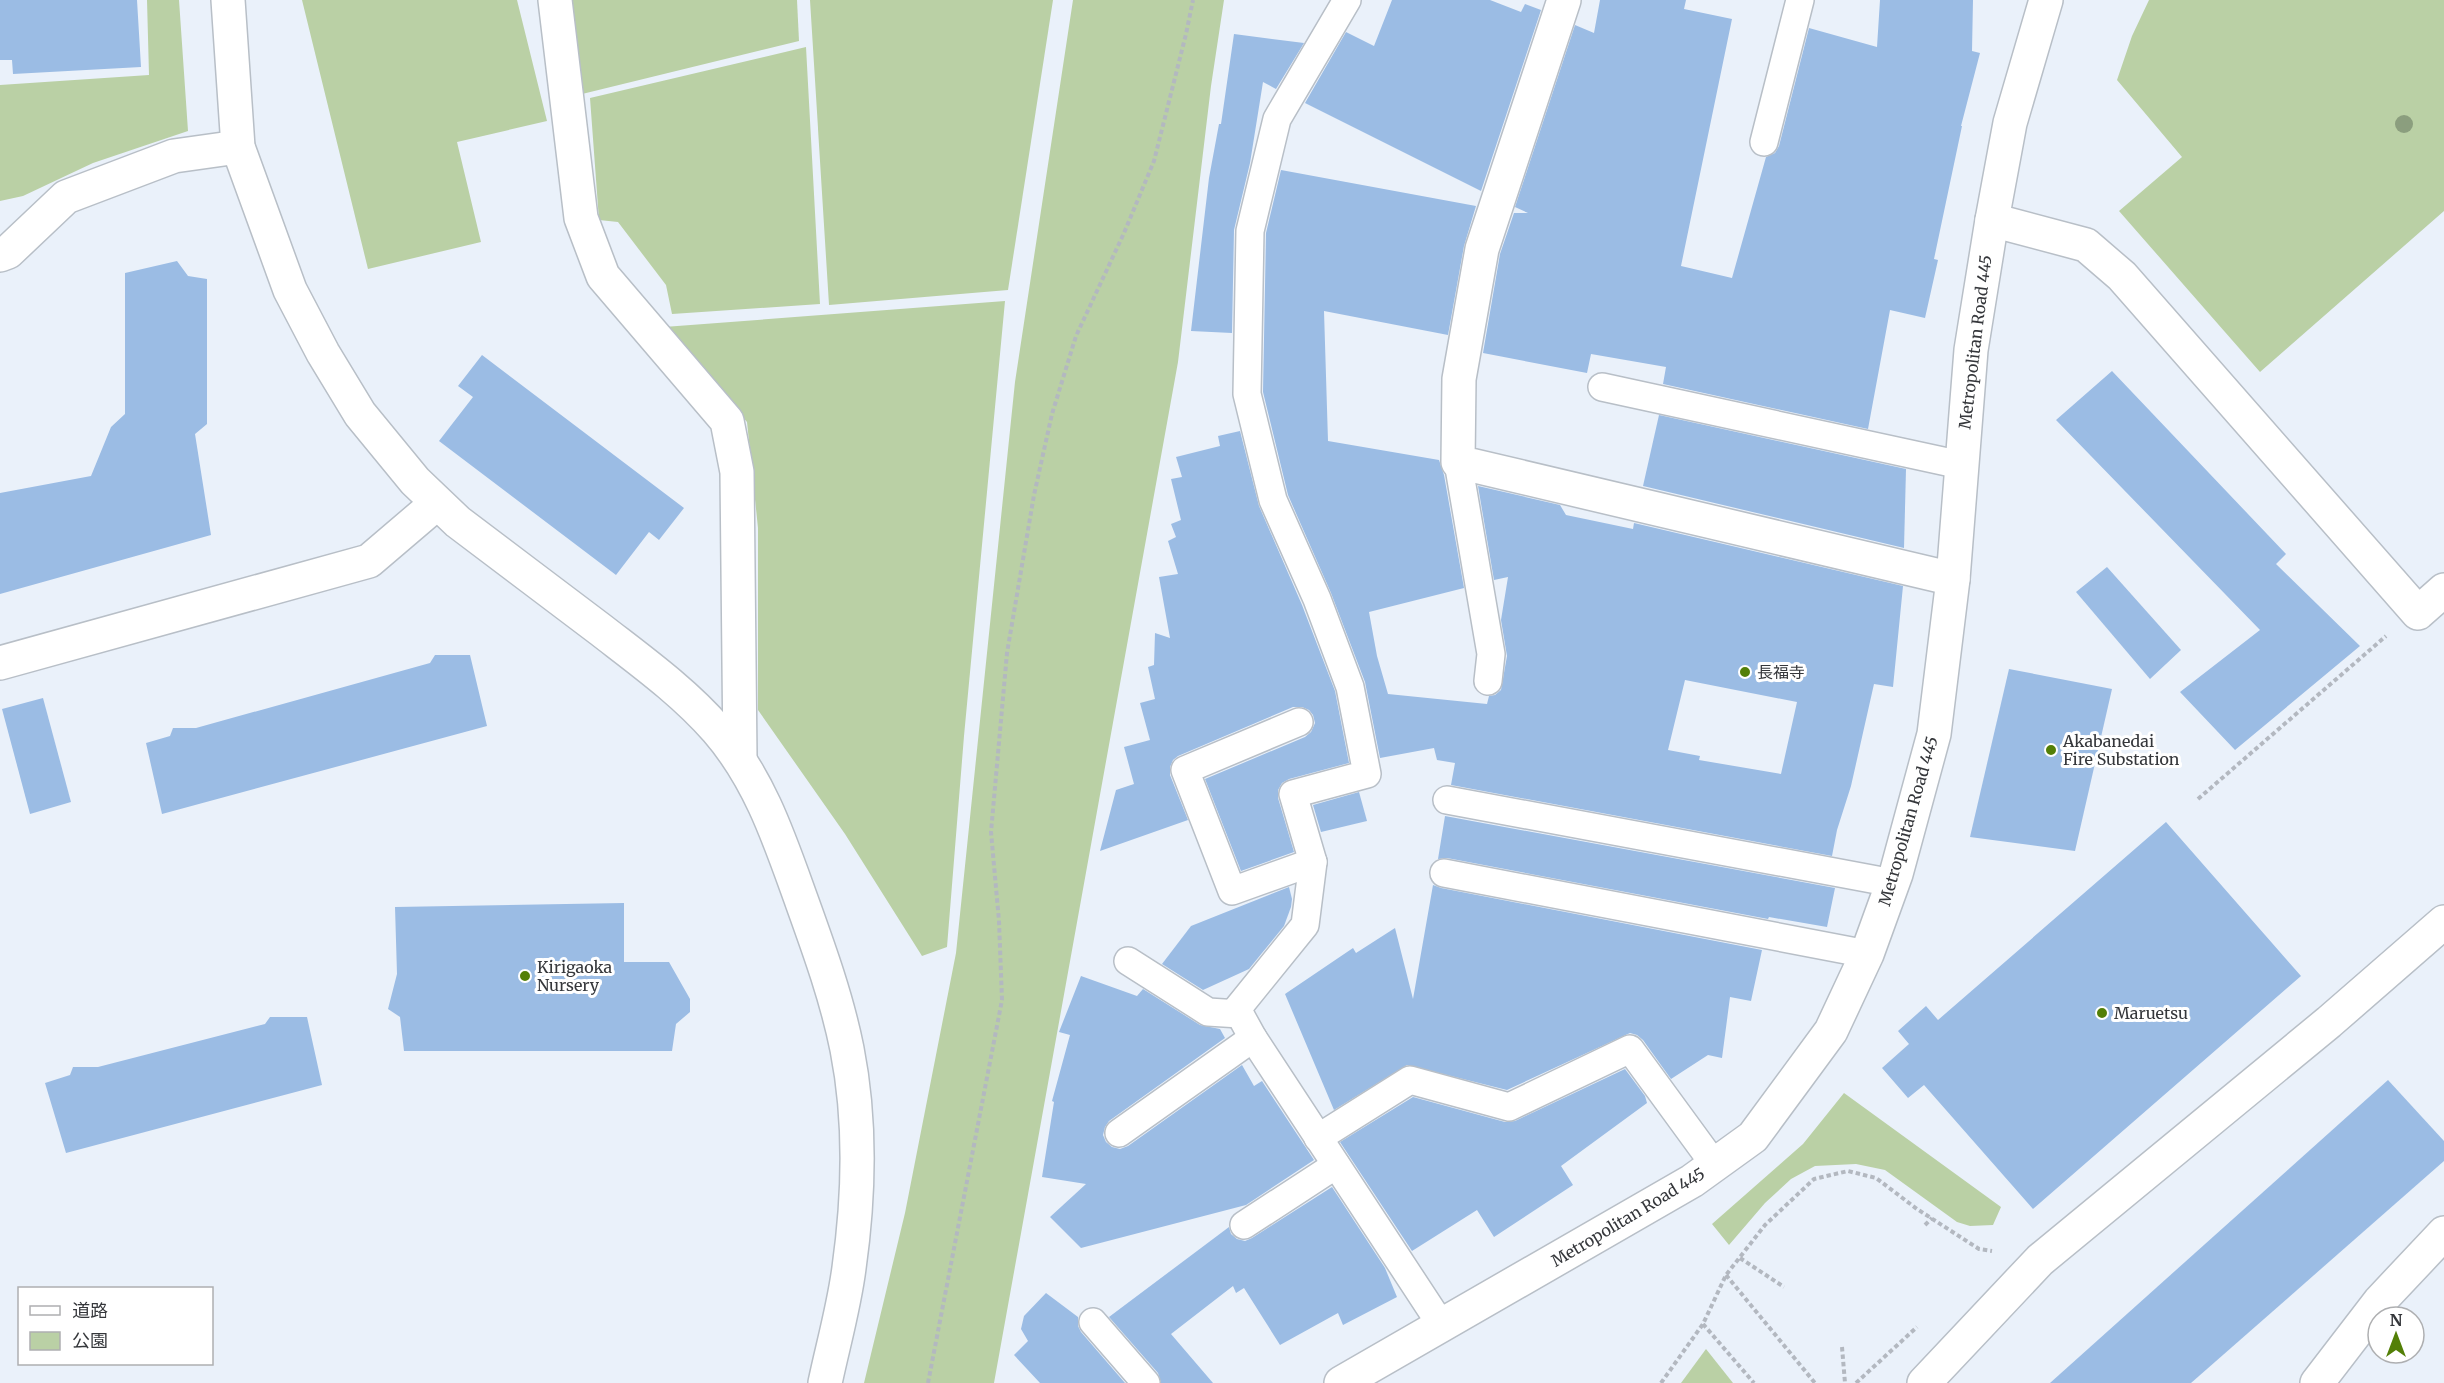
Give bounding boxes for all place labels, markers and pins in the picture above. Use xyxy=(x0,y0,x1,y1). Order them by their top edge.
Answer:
place label: 長福寺 xyxy=(1757,662,1805,682)
marker: 長福寺 xyxy=(1738,665,1752,679)
place label: Akabanedai Fire Substation xyxy=(2062,731,2180,769)
marker: Akabanedai Fire Substation xyxy=(2044,743,2058,757)
place label: Kirigaoka Nursery xyxy=(537,957,613,995)
marker: Kirigaoka Nursery xyxy=(518,969,532,983)
place label: Maruetsu xyxy=(2114,1003,2188,1023)
marker: Maruetsu xyxy=(2095,1006,2109,1020)

